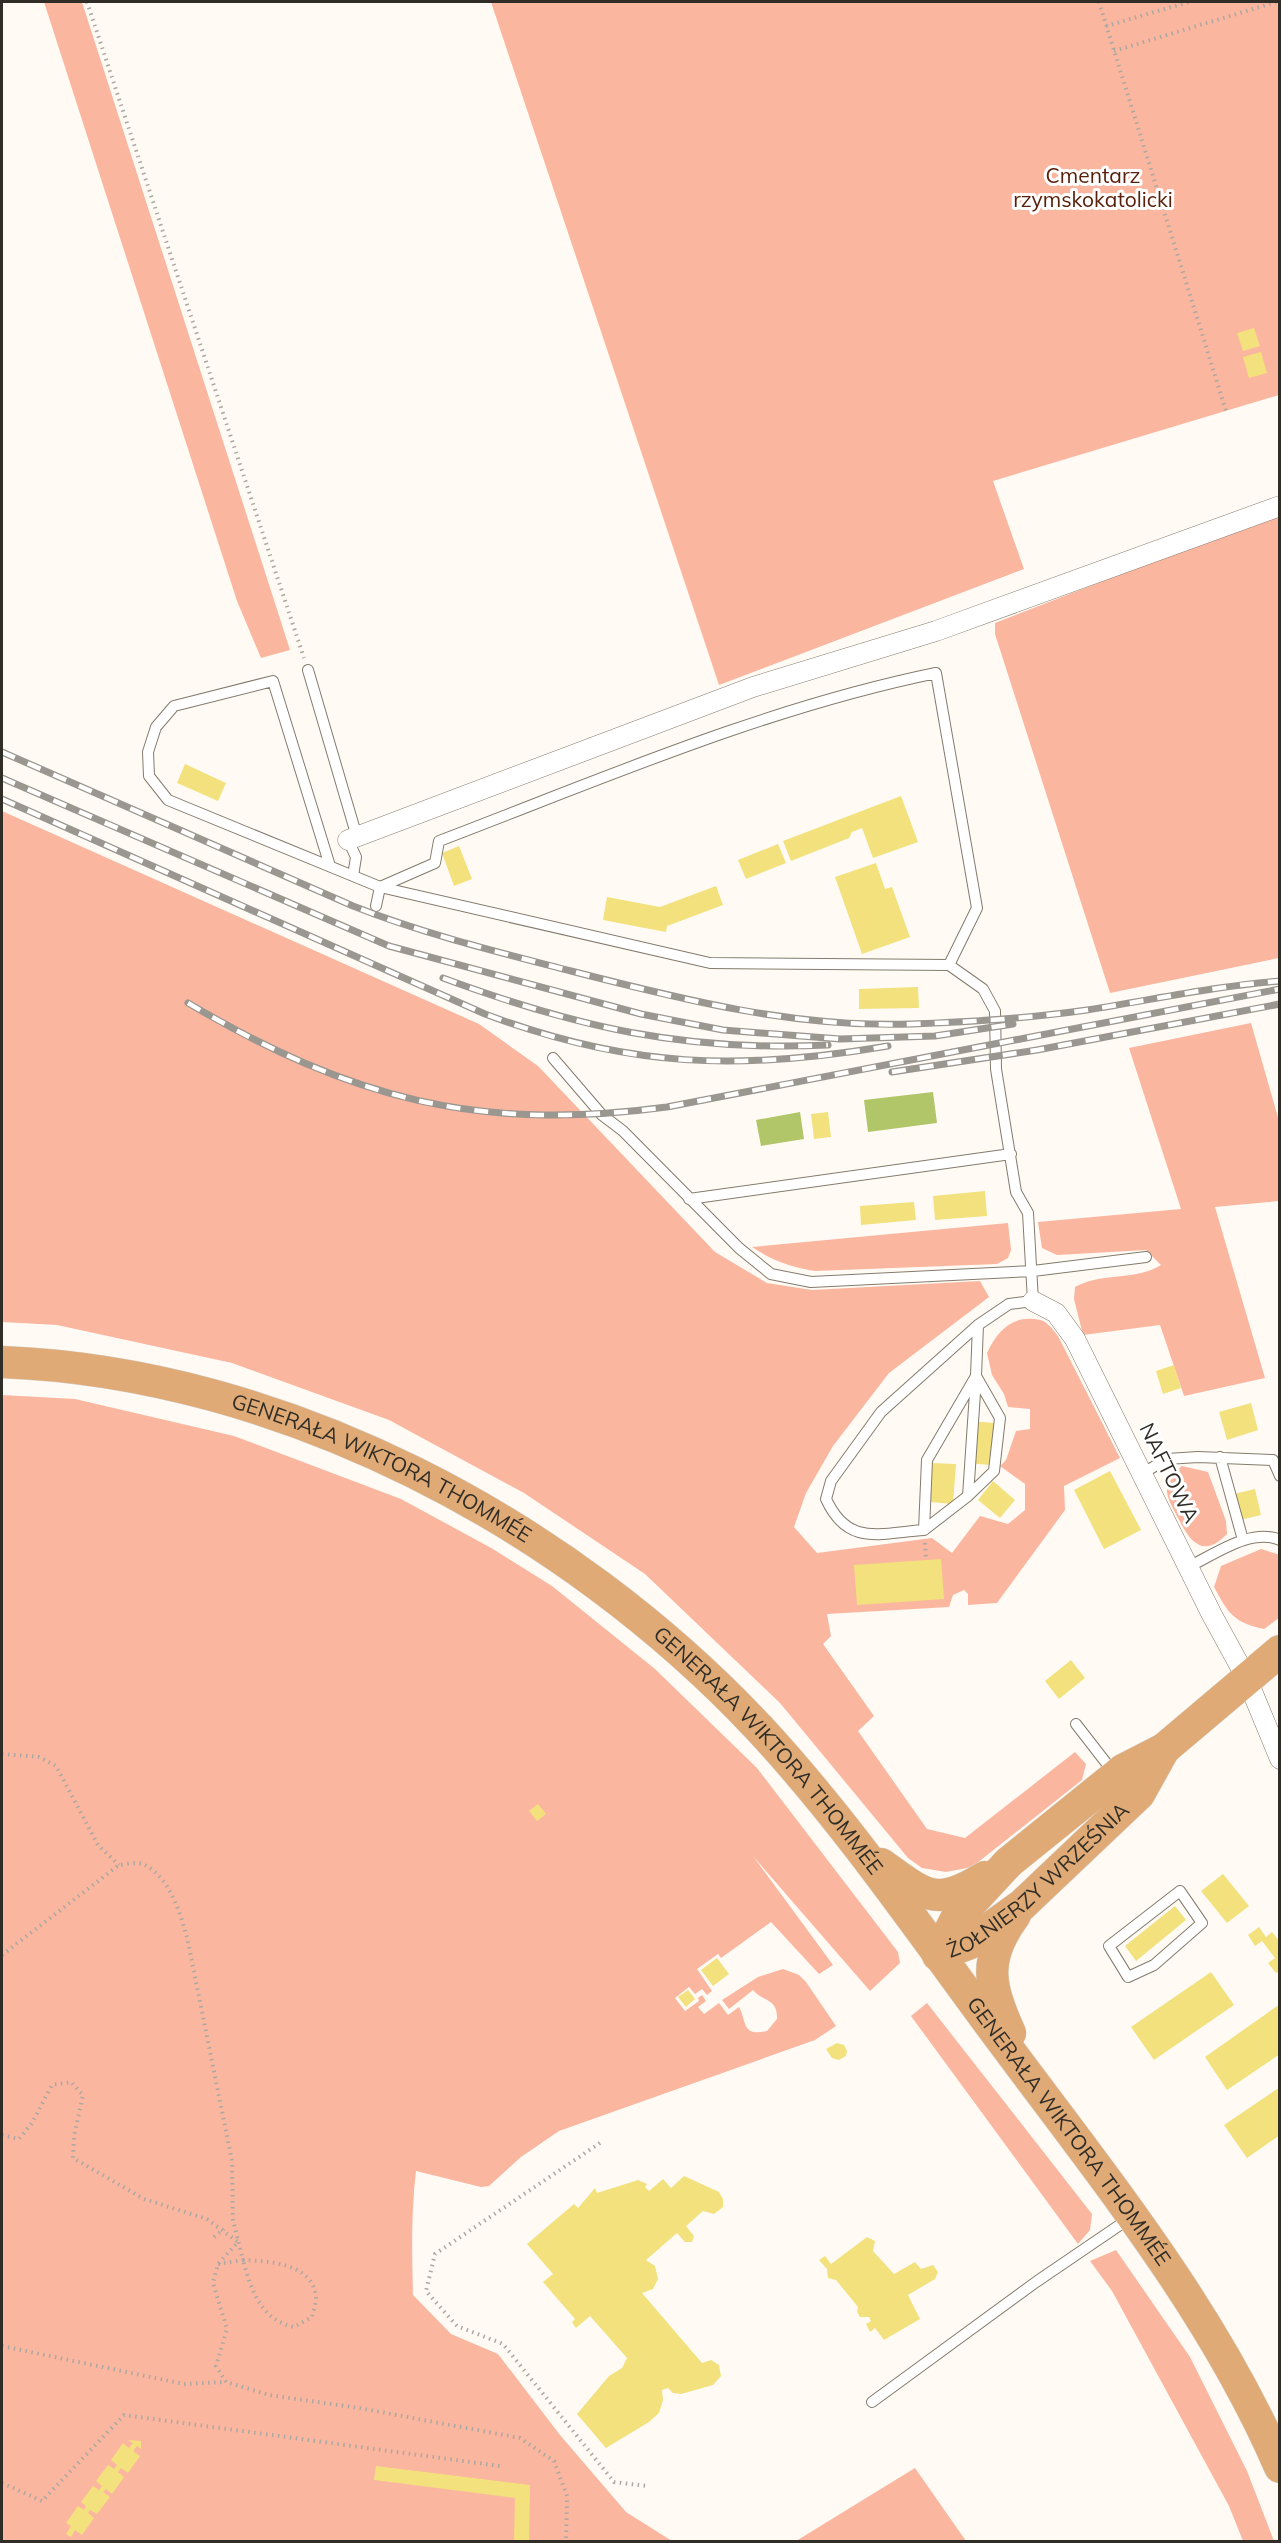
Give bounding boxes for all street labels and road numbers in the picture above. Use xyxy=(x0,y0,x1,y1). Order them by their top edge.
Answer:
street label: GENERAŁA WIKTORA THOMMÉE xyxy=(229,1387,537,1548)
street label: NAFTOWA xyxy=(1134,1418,1206,1527)
street label: GENERAŁA WIKTORA THOMMÉE xyxy=(649,1620,889,1879)
street label: ŻOŁNIERZY WRZEŚNIA xyxy=(943,1796,1134,1963)
street label: GENERAŁA WIKTORA THOMMÉE xyxy=(962,1991,1177,2270)

